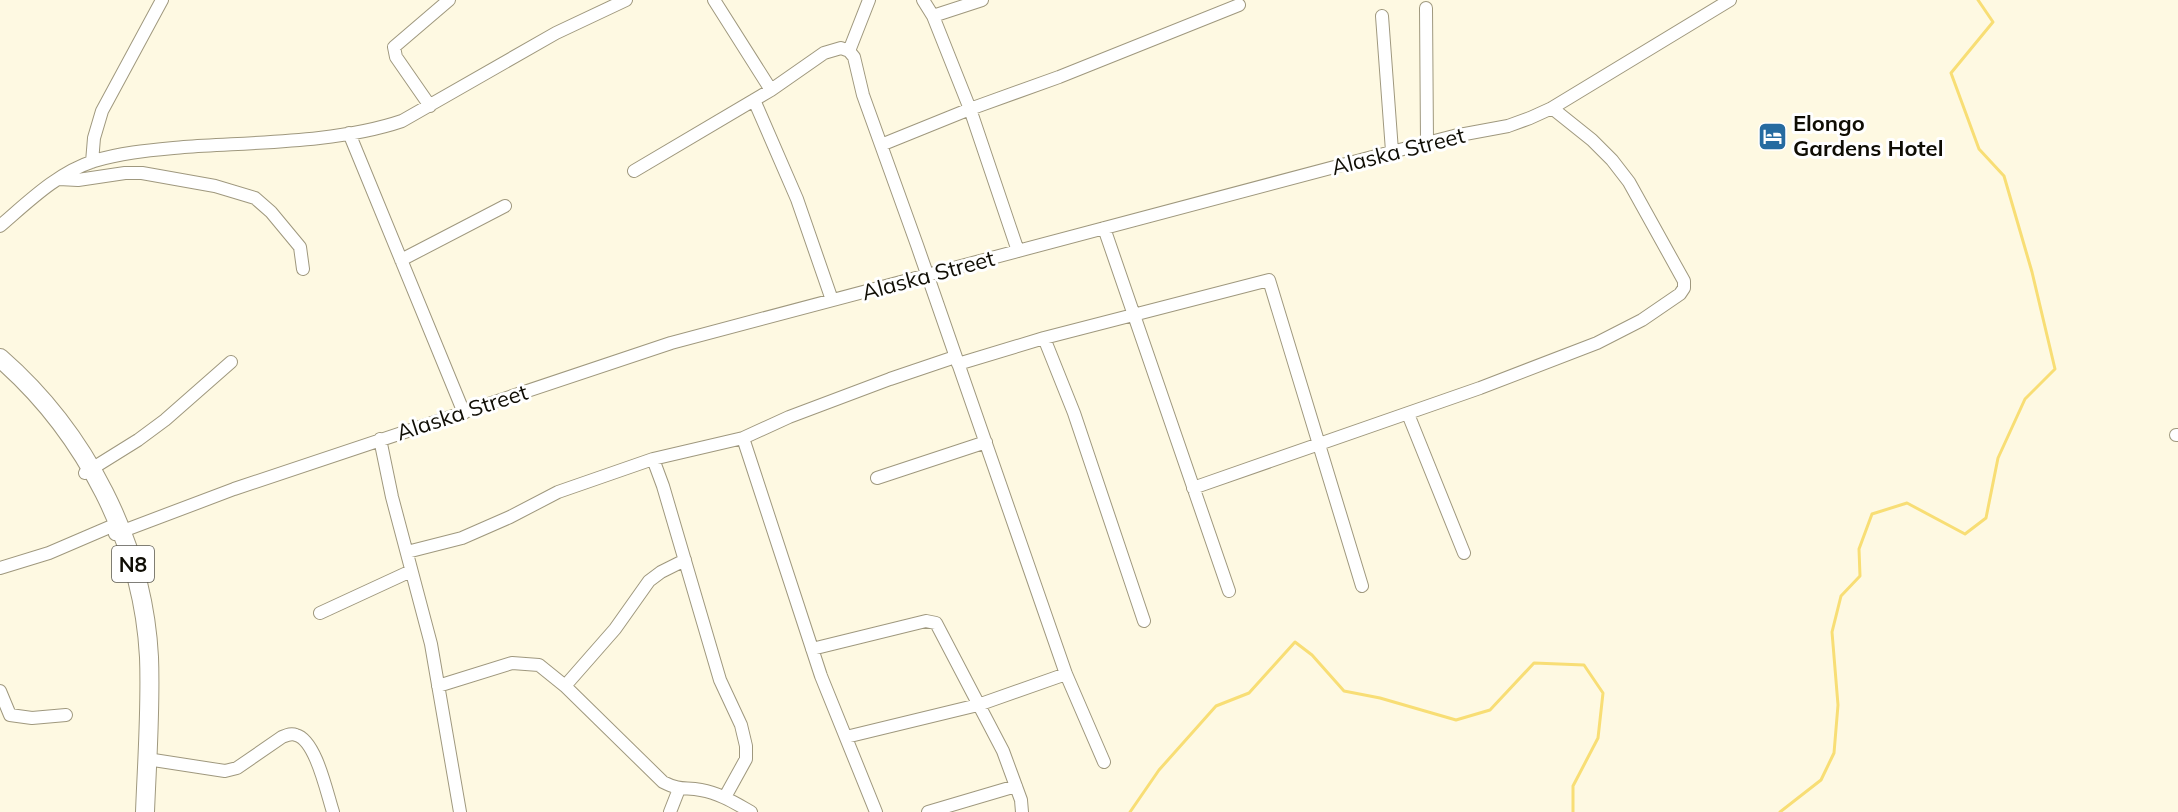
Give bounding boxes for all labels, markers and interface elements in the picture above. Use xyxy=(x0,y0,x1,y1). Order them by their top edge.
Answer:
place label: Elongo Gardens Hotel xyxy=(1793,109,1943,162)
hotel icon: Elongo Gardens Hotel xyxy=(1756,120,1788,152)
street label: Alaska Street xyxy=(1328,121,1468,181)
street label: Alaska Street xyxy=(858,244,998,306)
street label: Alaska Street xyxy=(393,378,532,446)
road number: N8 xyxy=(112,546,154,582)

